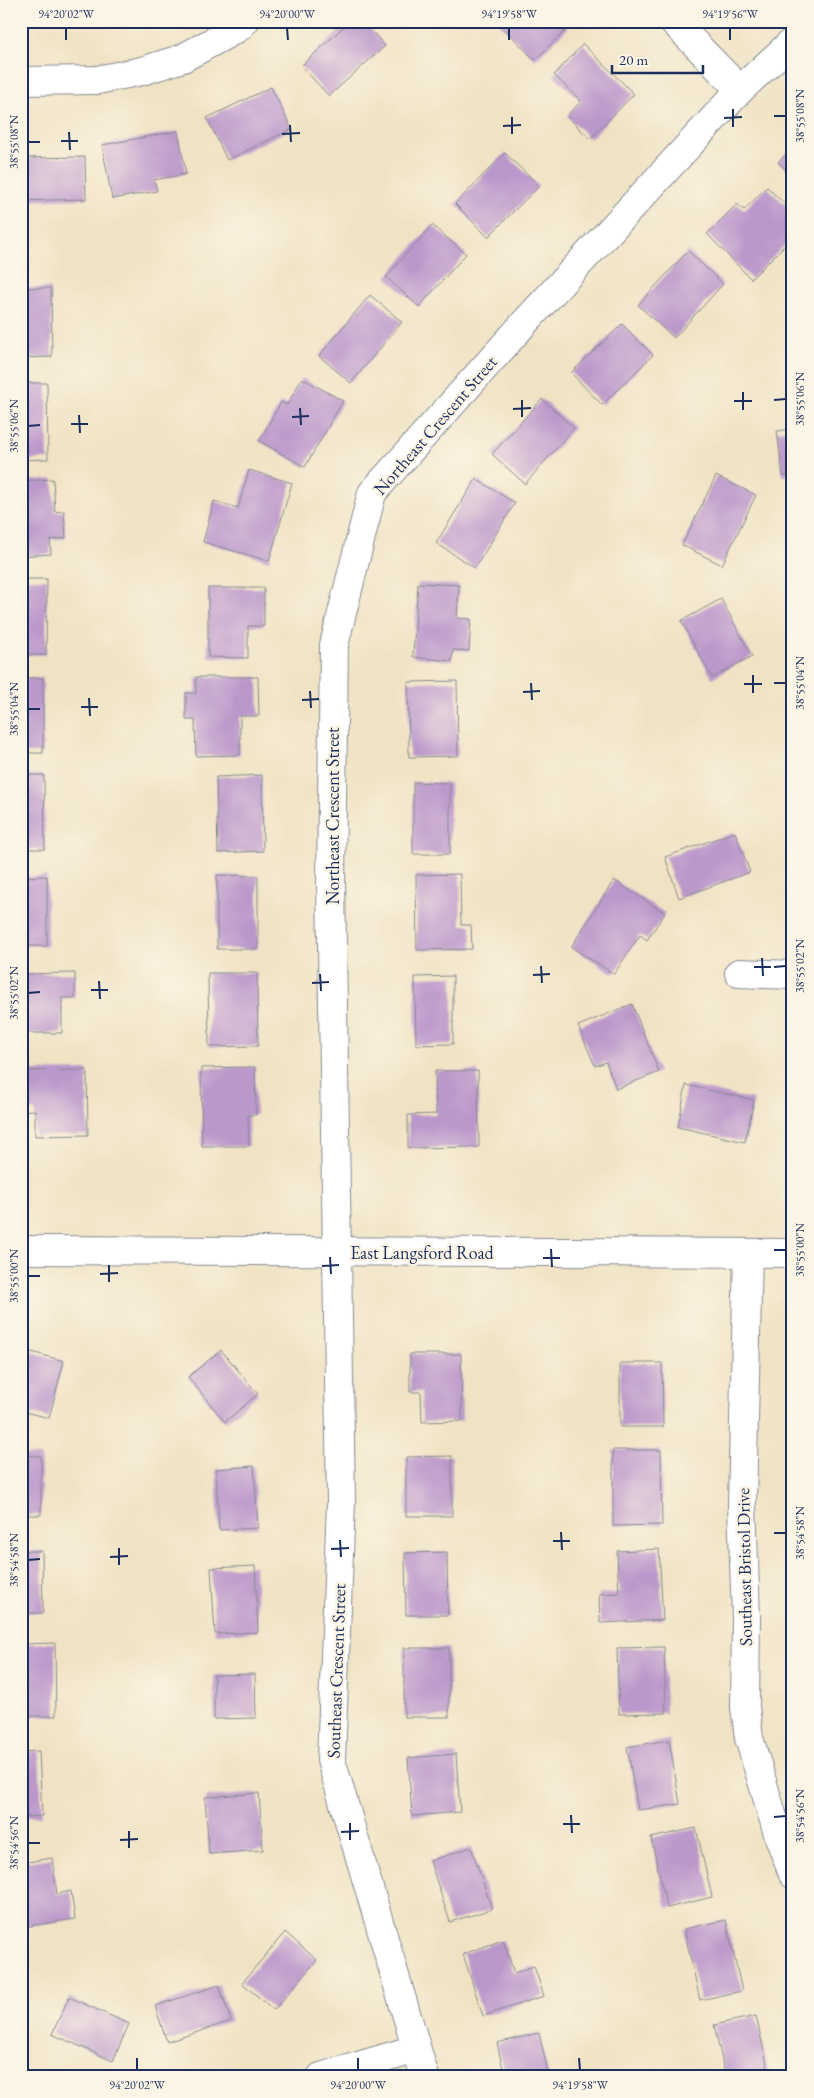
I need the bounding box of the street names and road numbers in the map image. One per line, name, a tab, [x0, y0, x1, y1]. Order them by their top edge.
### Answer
street label: Northeast Crescent Street	[368, 350, 502, 499]
street label: Northeast Crescent Street	[321, 727, 344, 905]
street label: East Langsford Road	[350, 1241, 495, 1264]
street label: Southeast Bristol Drive	[731, 1488, 757, 1646]
street label: Southeast Crescent Street	[321, 1583, 351, 1759]

